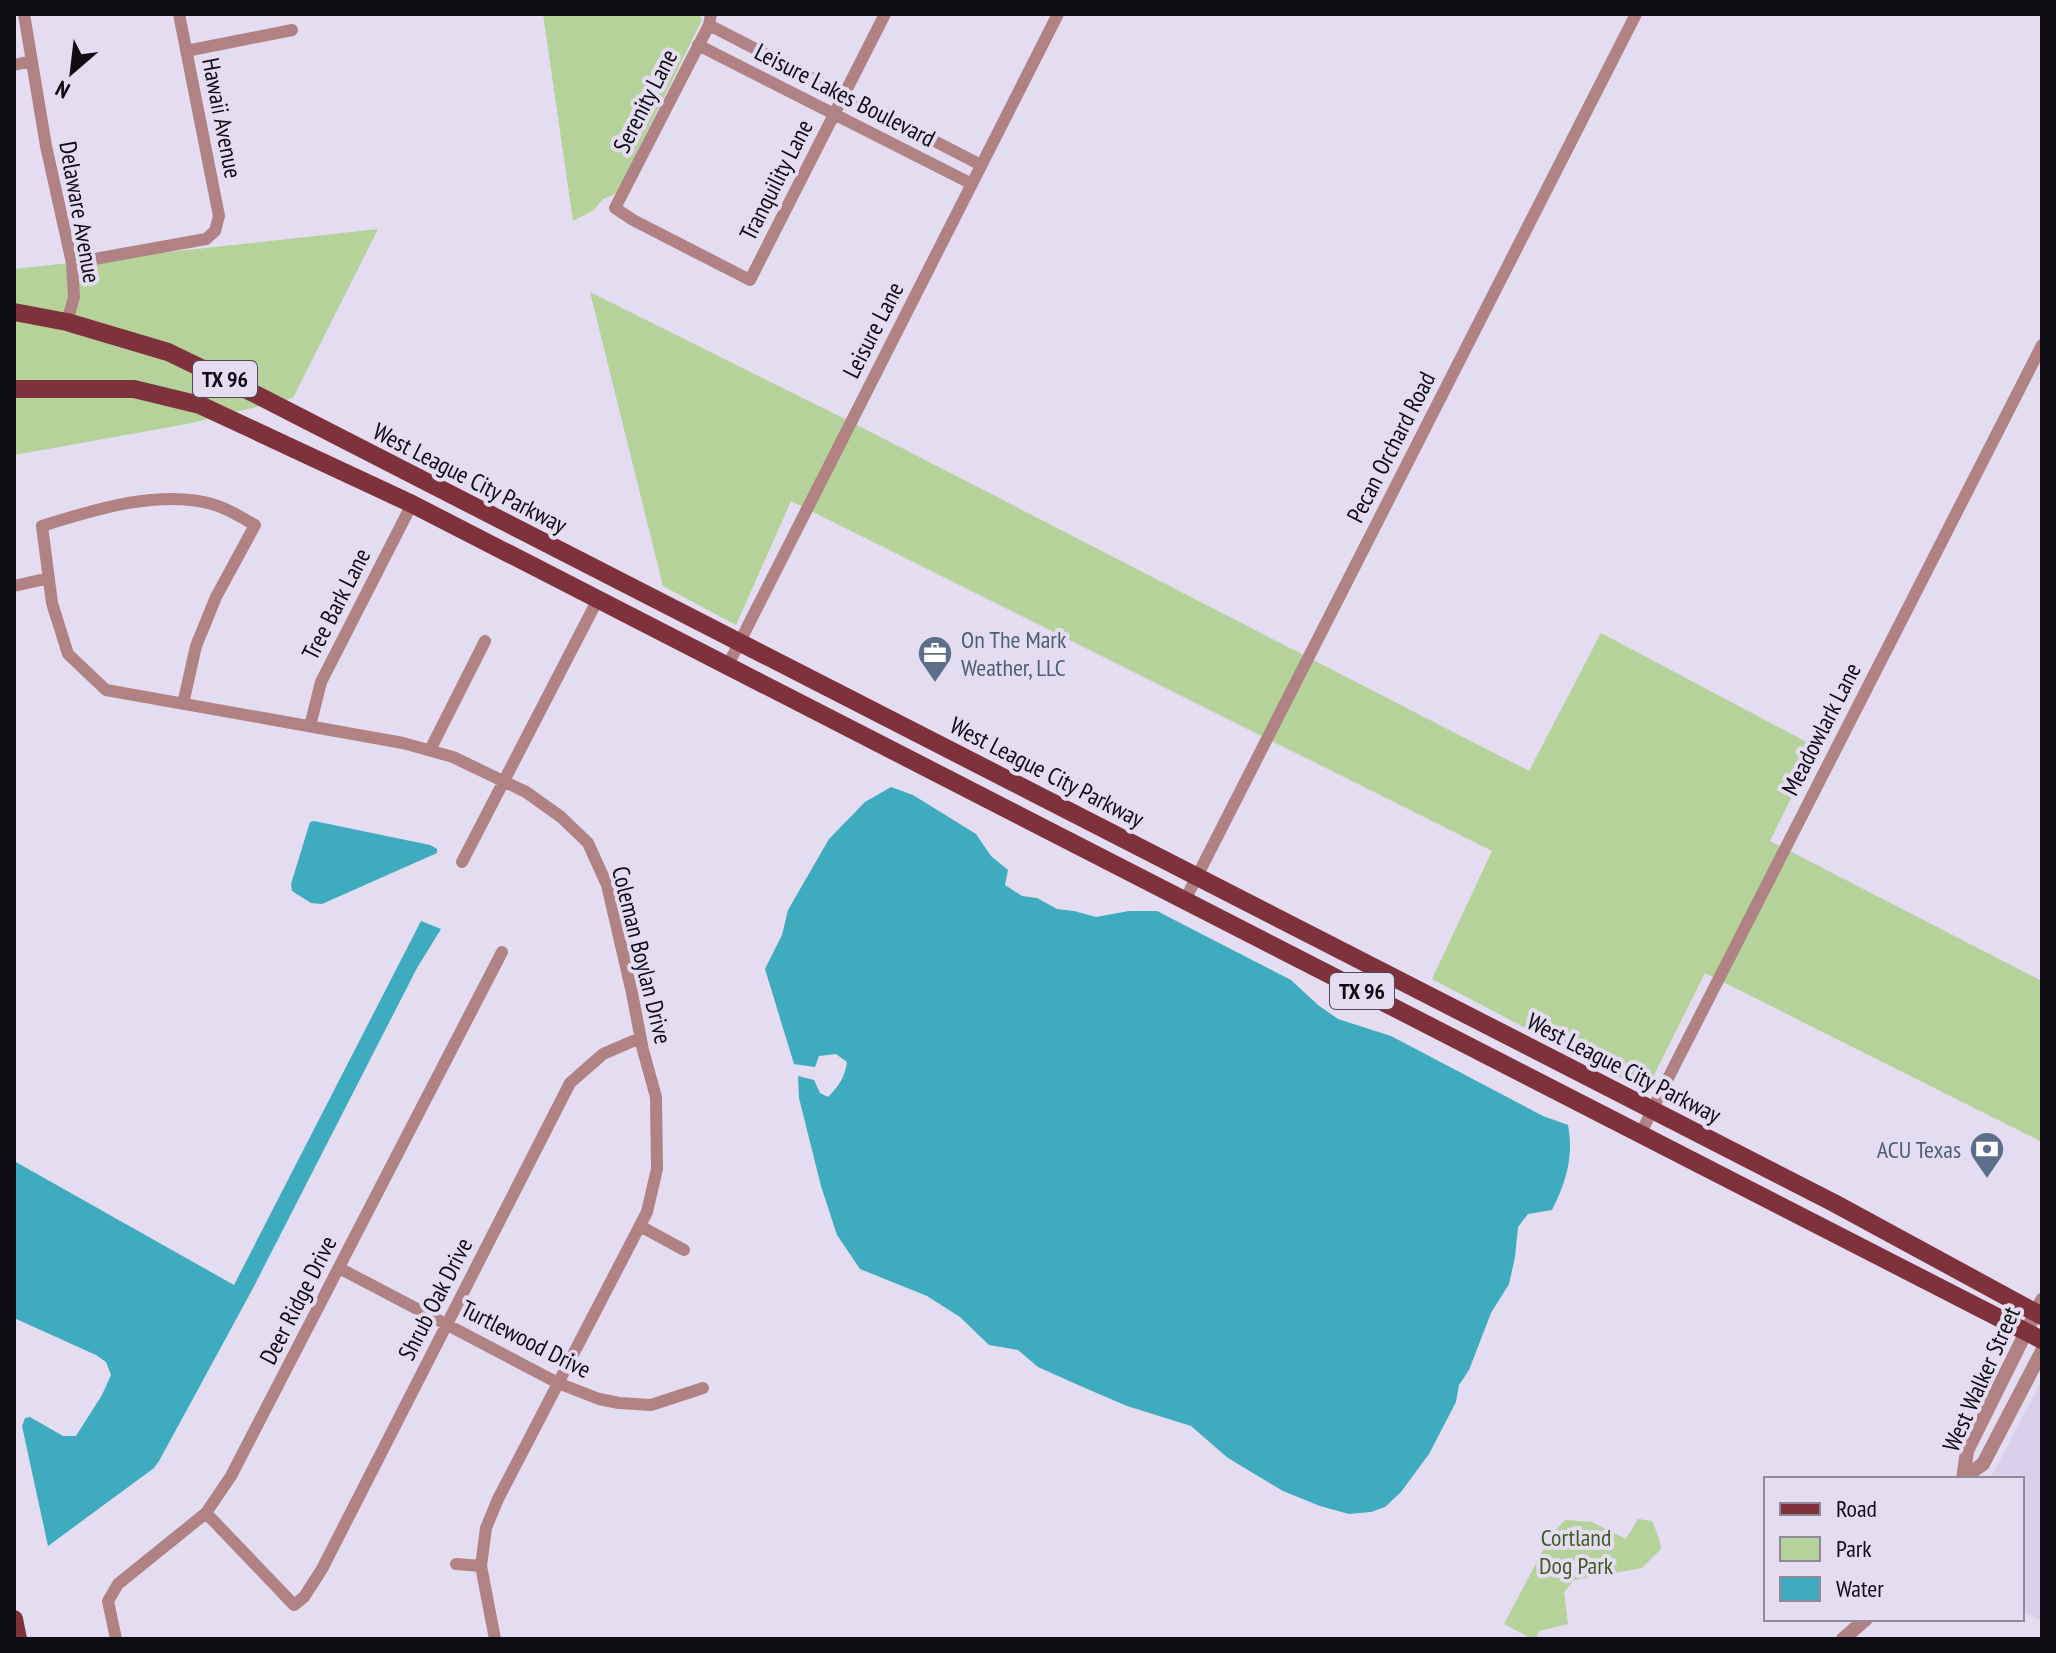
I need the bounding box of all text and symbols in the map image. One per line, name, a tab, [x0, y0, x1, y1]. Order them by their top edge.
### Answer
north arrow	[32, 32, 112, 112]
street label: Leisure Lakes Boulevard	[749, 36, 941, 154]
street label: Serenity Lane	[606, 44, 684, 158]
street label: Hawaii Avenue	[195, 55, 249, 181]
text: N	[51, 75, 74, 105]
street label: Tranquility Lane	[732, 114, 820, 246]
street label: Delaware Avenue	[52, 139, 108, 285]
street label: Leisure Lane	[836, 277, 910, 383]
road number: TX 96	[193, 361, 257, 397]
street label: Pecan Orchard Road	[1340, 366, 1442, 528]
street label: West League City Parkway	[368, 416, 572, 540]
street label: Tree Bark Lane	[295, 543, 377, 665]
place label: On The Mark Weather, LLC	[961, 624, 1067, 683]
office icon: On The Mark Weather, LLC	[916, 634, 954, 684]
street label: Meadowlark Lane	[1774, 657, 1868, 801]
street label: West League City Parkway	[945, 710, 1149, 834]
street label: Coleman Boylan Drive	[605, 863, 679, 1047]
road number: TX 96	[1330, 973, 1394, 1009]
street label: West League City Parkway	[1522, 1006, 1726, 1130]
bank icon: ACU Texas	[1968, 1130, 2006, 1180]
place label: ACU Texas	[1877, 1134, 1961, 1165]
street label: Deer Ridge Drive	[252, 1231, 344, 1369]
street label: Shrub Oak Drive	[391, 1232, 479, 1366]
street label: Turtlewood Drive	[456, 1293, 596, 1385]
street label: West Walker Street	[1935, 1301, 2027, 1456]
legend	[1764, 1477, 2024, 1621]
text: Road	[1836, 1493, 1877, 1524]
park label: Cortland Dog Park	[1539, 1522, 1614, 1581]
text: Park	[1836, 1533, 1872, 1564]
text: Water	[1836, 1573, 1884, 1604]

